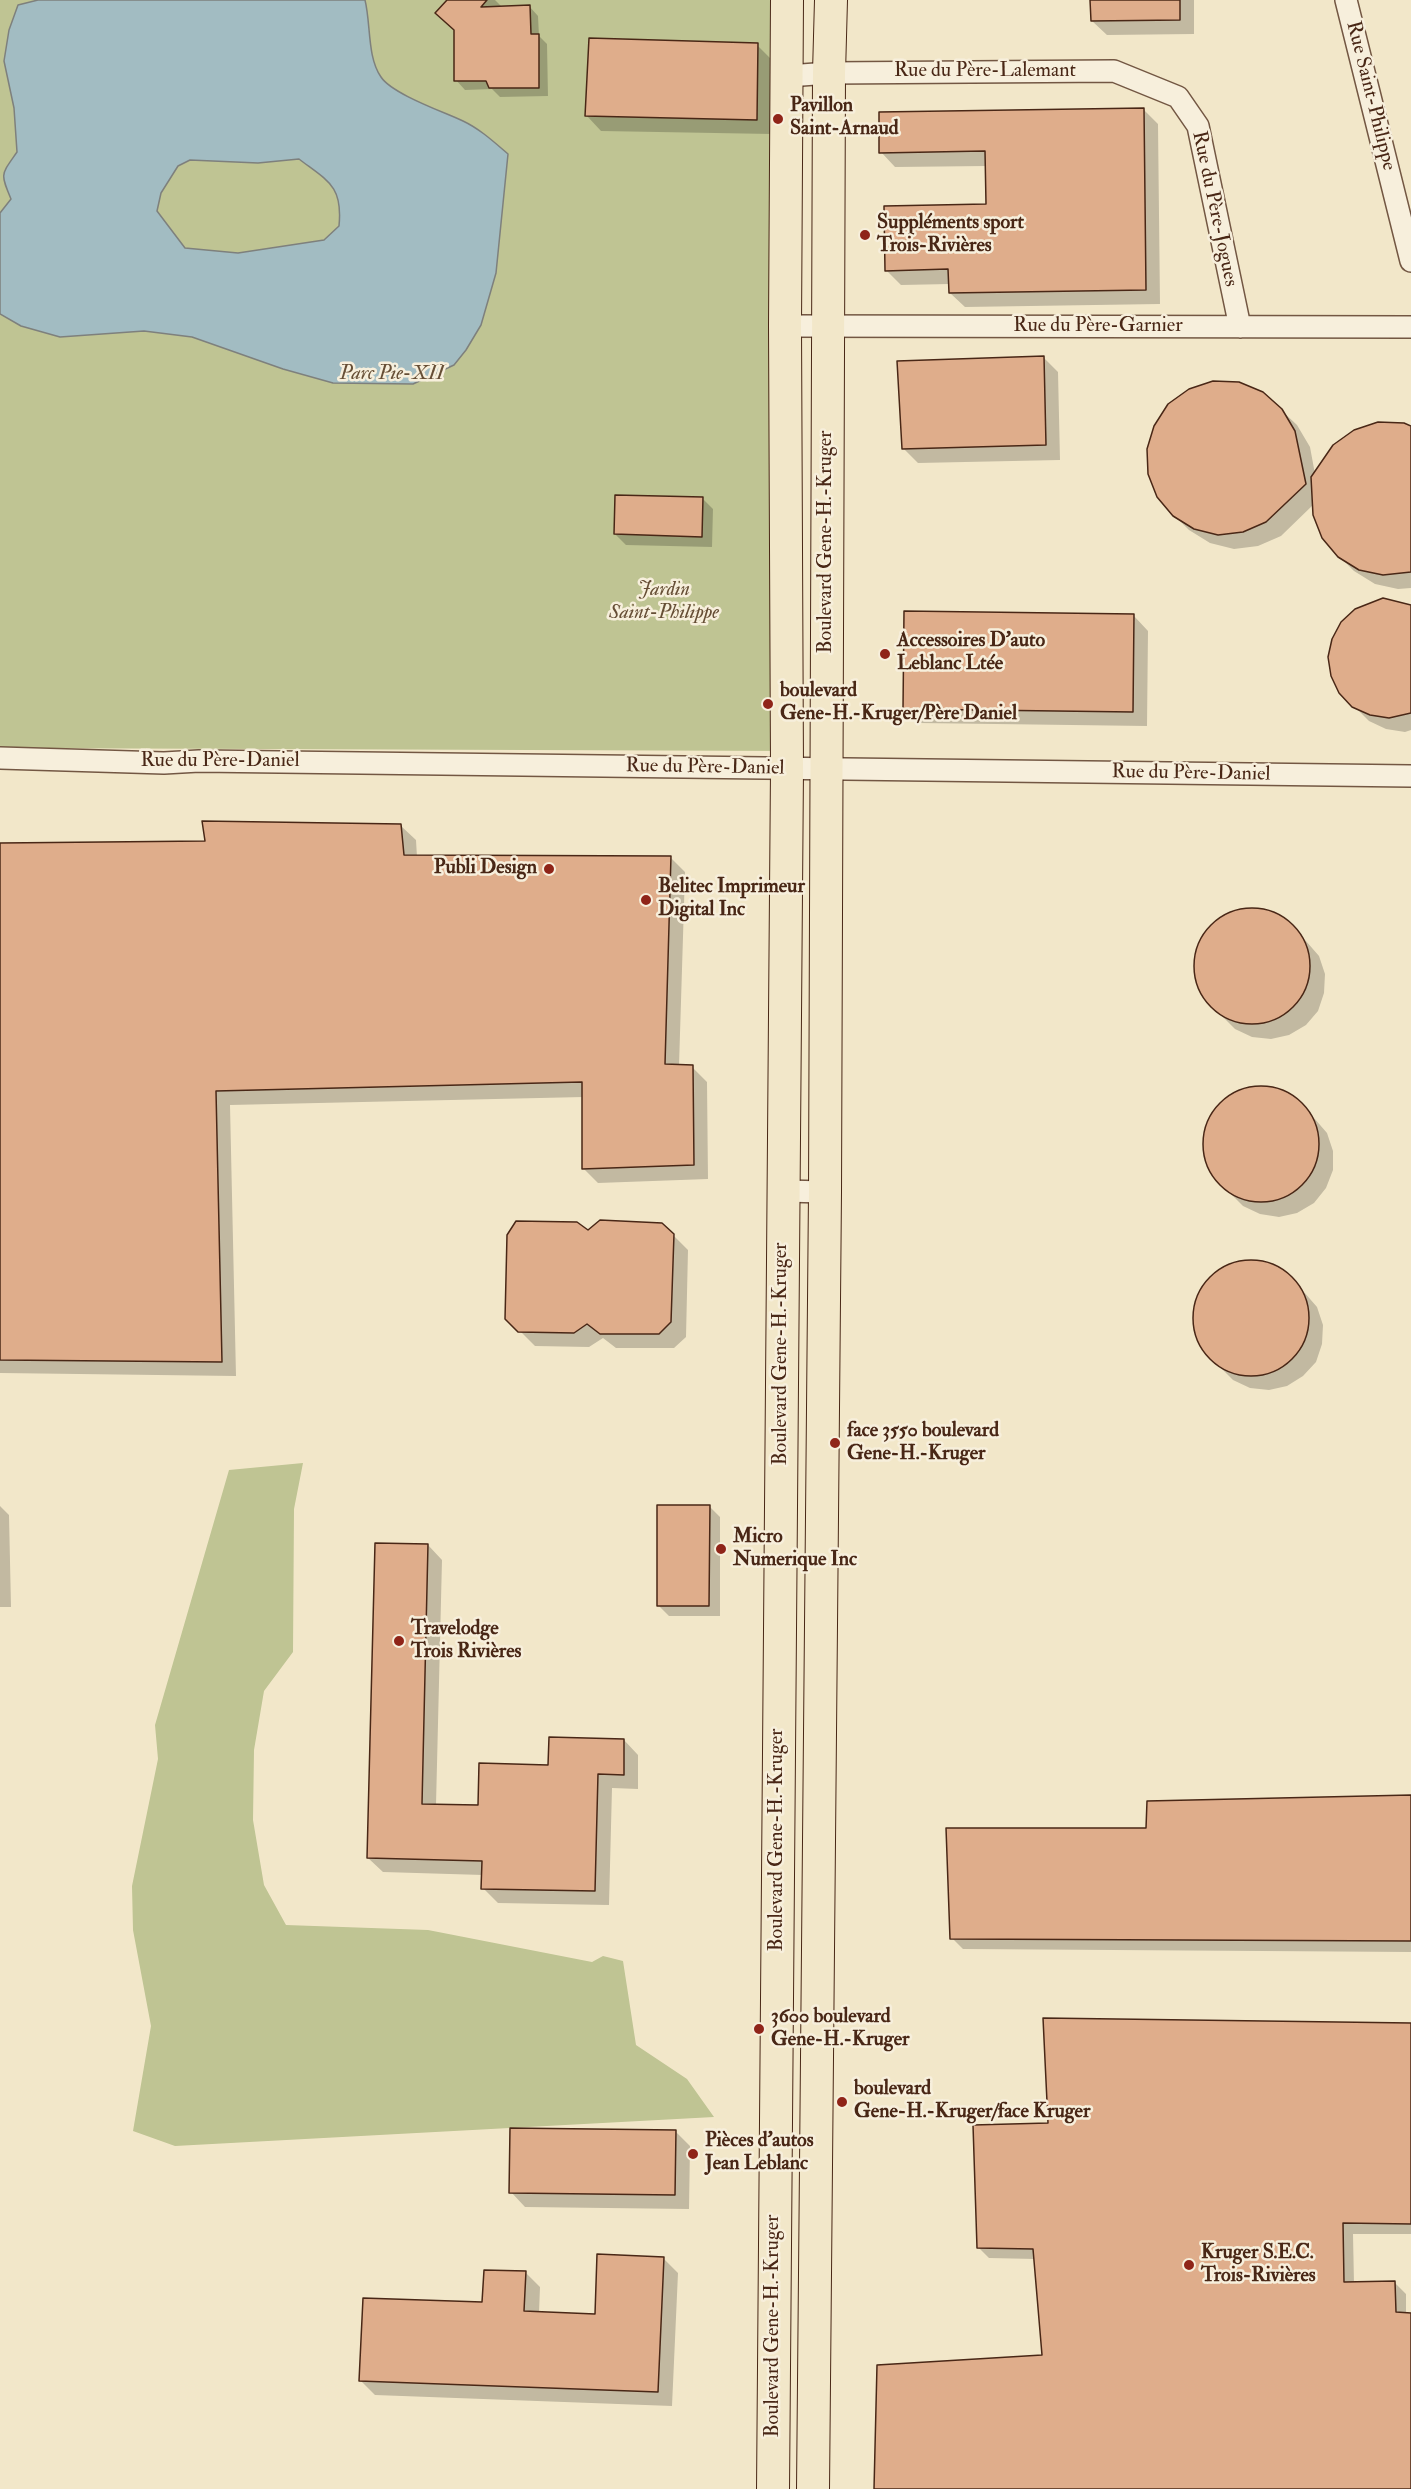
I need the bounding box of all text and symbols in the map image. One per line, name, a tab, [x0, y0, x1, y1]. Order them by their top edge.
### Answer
street label: Rue Saint-Philippe	[1340, 19, 1400, 173]
street label: Rue du Père-Lalemant	[894, 60, 1076, 84]
place label: Pavillon Saint-Arnaud	[790, 95, 899, 142]
marker: Pavillon Saint-Arnaud	[771, 112, 785, 126]
street label: Rue du Père-Jogues	[1186, 129, 1242, 289]
place label: Suppléments sport Trois-Rivières	[877, 212, 1024, 259]
marker: Suppléments sport Trois-Rivières	[858, 228, 872, 242]
street label: Rue du Père-Garnier	[1013, 315, 1183, 339]
park label: Parc Pie-XII	[340, 363, 444, 387]
street label: Boulevard Gene-H.-Kruger	[815, 430, 839, 654]
park label: Jardin Saint-Philippe	[609, 579, 719, 626]
place label: Accessoires D'auto Leblanc Ltée	[897, 630, 1045, 677]
marker: Accessoires D'auto Leblanc Ltée	[878, 647, 892, 661]
place label: boulevard Gene-H.-Kruger/Père Daniel	[780, 680, 1017, 727]
marker: boulevard Gene-H.-Kruger/Père Daniel	[761, 697, 775, 711]
street label: Rue du Père-Daniel	[140, 750, 300, 774]
street label: Rue du Père-Daniel	[625, 755, 785, 781]
street label: Rue du Père-Daniel	[1111, 761, 1271, 787]
place label: Publi Design	[434, 857, 537, 881]
marker: Publi Design	[542, 862, 556, 876]
place label: Belitec Imprimeur Digital Inc	[658, 876, 805, 923]
marker: Belitec Imprimeur Digital Inc	[639, 893, 653, 907]
street label: Boulevard Gene-H.-Kruger	[770, 1242, 794, 1466]
place label: face 3550 boulevard Gene-H.-Kruger	[847, 1420, 999, 1467]
marker: face 3550 boulevard Gene-H.-Kruger	[828, 1436, 842, 1450]
place label: Micro Numerique Inc	[733, 1526, 857, 1573]
marker: Micro Numerique Inc	[714, 1542, 728, 1556]
place label: Travelodge Trois Rivières	[411, 1618, 521, 1665]
marker: Travelodge Trois Rivières	[392, 1634, 406, 1648]
street label: Boulevard Gene-H.-Kruger	[766, 1728, 790, 1952]
place label: 3600 boulevard Gene-H.-Kruger	[771, 2006, 909, 2053]
marker: 3600 boulevard Gene-H.-Kruger	[752, 2022, 766, 2036]
place label: boulevard Gene-H.-Kruger/face Kruger	[854, 2078, 1090, 2125]
marker: boulevard Gene-H.-Kruger/face Kruger	[835, 2095, 849, 2109]
place label: Pièces d'autos Jean Leblanc	[705, 2130, 814, 2177]
marker: Pièces d'autos Jean Leblanc	[686, 2147, 700, 2161]
street label: Boulevard Gene-H.-Kruger	[762, 2214, 786, 2438]
place label: Kruger S.E.C. Trois-Rivières	[1201, 2242, 1316, 2289]
marker: Kruger S.E.C. Trois-Rivières	[1182, 2258, 1196, 2272]

